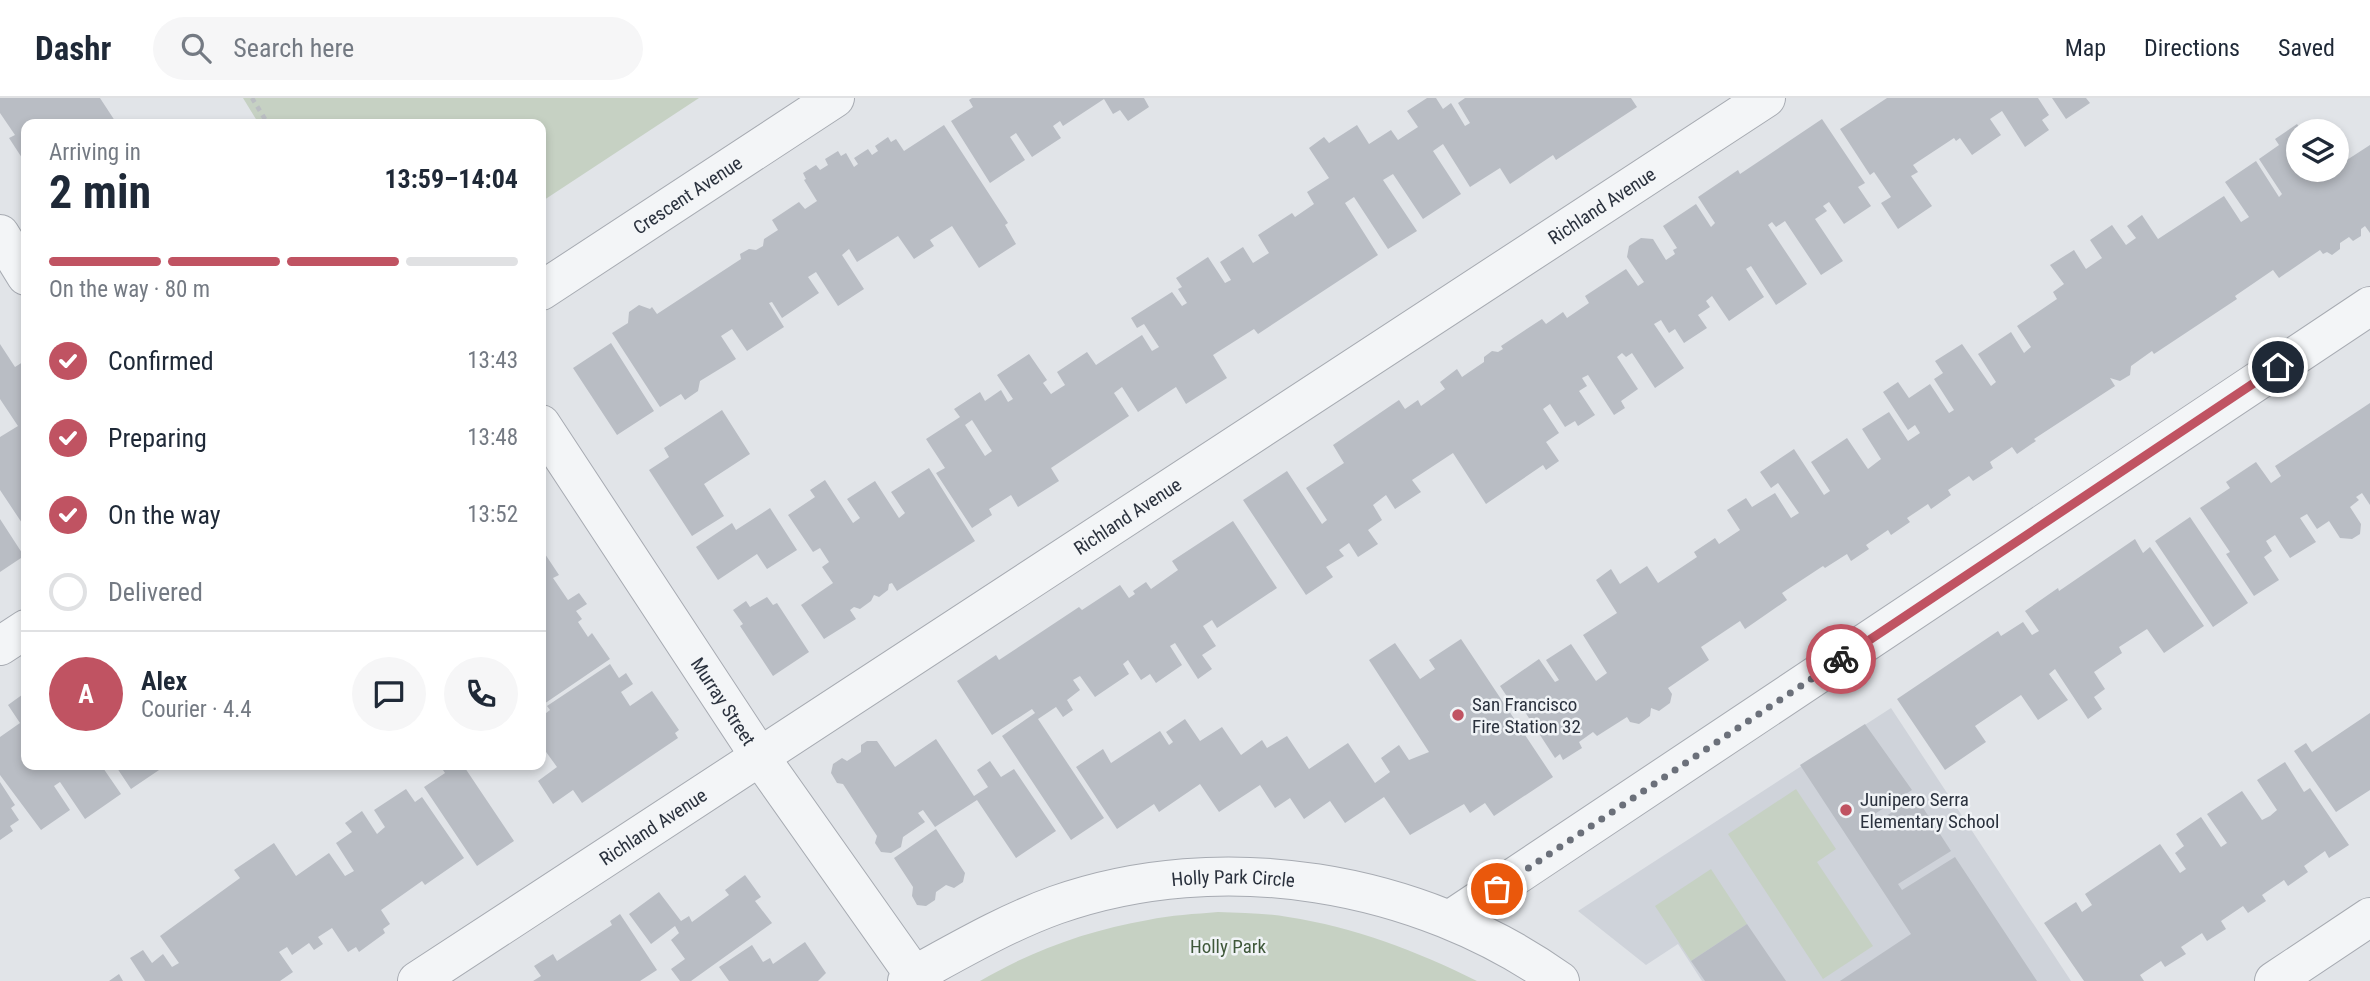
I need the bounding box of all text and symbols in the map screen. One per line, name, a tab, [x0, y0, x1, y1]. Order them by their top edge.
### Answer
search box	[153, 17, 643, 80]
text: Dashr	[35, 29, 111, 68]
icon: search	[177, 29, 215, 67]
text: Search here	[233, 33, 354, 63]
text: Map	[2065, 34, 2106, 62]
text: Directions	[2144, 34, 2240, 62]
text: Saved	[2278, 34, 2335, 62]
map controls	[2286, 119, 2349, 182]
button: layers	[2286, 119, 2349, 182]
text: Arriving in	[49, 139, 141, 166]
street label: Crescent Avenue	[629, 151, 746, 239]
street label: Richland Avenue	[1544, 162, 1660, 249]
text: 13:59–14:04	[384, 164, 518, 194]
text: 2 min	[49, 165, 151, 219]
text: On the way · 80 m	[49, 276, 210, 303]
pin	[2248, 337, 2308, 397]
icon: check	[49, 342, 87, 380]
text: Confirmed	[108, 346, 214, 376]
text: 13:43	[467, 347, 518, 374]
icon: home	[2259, 348, 2297, 386]
icon: check	[49, 419, 87, 457]
text: Preparing	[108, 423, 207, 453]
text: 13:48	[467, 424, 518, 451]
street label: Richland Avenue	[1070, 473, 1186, 560]
icon: check	[49, 496, 87, 534]
text: On the way	[108, 500, 221, 530]
text: 13:52	[467, 501, 518, 528]
text: Delivered	[108, 577, 203, 607]
courier	[1806, 624, 1876, 694]
icon: bike	[1822, 640, 1860, 678]
street label: Murray Street	[686, 653, 760, 750]
button: chat	[352, 657, 426, 731]
button: phone	[444, 657, 518, 731]
text: Alex	[141, 666, 187, 696]
text: A	[78, 679, 94, 709]
place label: San Francisco Fire Station 32	[1472, 693, 1581, 738]
text: Courier · 4.4	[141, 696, 252, 723]
marker: San Francisco Fire Station 32	[1450, 707, 1466, 723]
street label: Richland Avenue	[595, 783, 711, 870]
place label: Junipero Serra Elementary School	[1860, 788, 1999, 833]
marker: Junipero Serra Elementary School	[1838, 802, 1854, 818]
pin	[1467, 859, 1527, 919]
street label: Holly Park Circle	[1170, 865, 1296, 892]
icon: bag	[1478, 870, 1516, 908]
park label: Holly Park	[1190, 935, 1267, 958]

